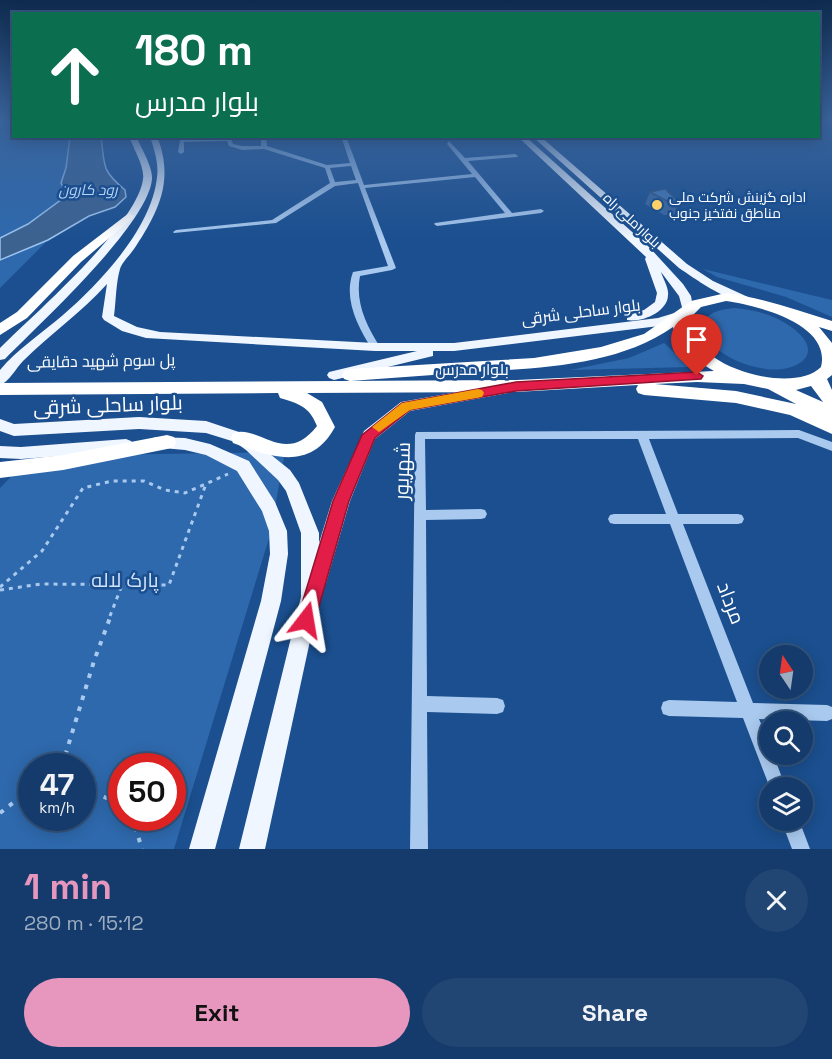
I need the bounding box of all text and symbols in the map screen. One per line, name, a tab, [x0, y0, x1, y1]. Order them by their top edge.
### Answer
text: 180 m	[135, 24, 253, 77]
icon: ahead	[36, 36, 114, 114]
text: بلوار مدرس	[135, 84, 259, 119]
water label: رود کارون	[58, 180, 119, 199]
place label: اداره گزینش شرکت ملی مناطق نفتخیز جنوب	[669, 188, 806, 222]
street label: بلوار ملی راه	[600, 189, 664, 251]
marker: اداره گزینش شرکت ملی مناطق نفتخیز جنوب	[650, 198, 664, 212]
street label: بلوار ساحلی شرقی	[520, 294, 642, 330]
pin	[671, 314, 722, 376]
icon: arrive	[680, 323, 713, 356]
street label: پل سوم شهید دقایقی	[27, 349, 176, 374]
street label: بلوار مدرس	[435, 359, 509, 380]
street label: بلوار ساحلی شرقی	[33, 389, 183, 421]
street label: شهریور	[388, 442, 416, 501]
park label: پارک لاله	[91, 567, 159, 593]
street label: مرداد	[711, 578, 751, 628]
position arrow	[274, 588, 338, 652]
north arrow	[759, 645, 813, 699]
map controls	[759, 645, 813, 831]
button: search	[759, 711, 813, 765]
speed limit sign: 50	[108, 753, 186, 831]
text: 47	[40, 765, 74, 804]
button: layers	[759, 777, 813, 831]
text: km/h	[39, 798, 75, 817]
text: 1 min	[24, 864, 112, 910]
button: close	[745, 869, 808, 932]
text: 280 m · 15:12	[24, 910, 144, 936]
button: Exit	[24, 978, 410, 1047]
button: Share	[422, 978, 808, 1047]

